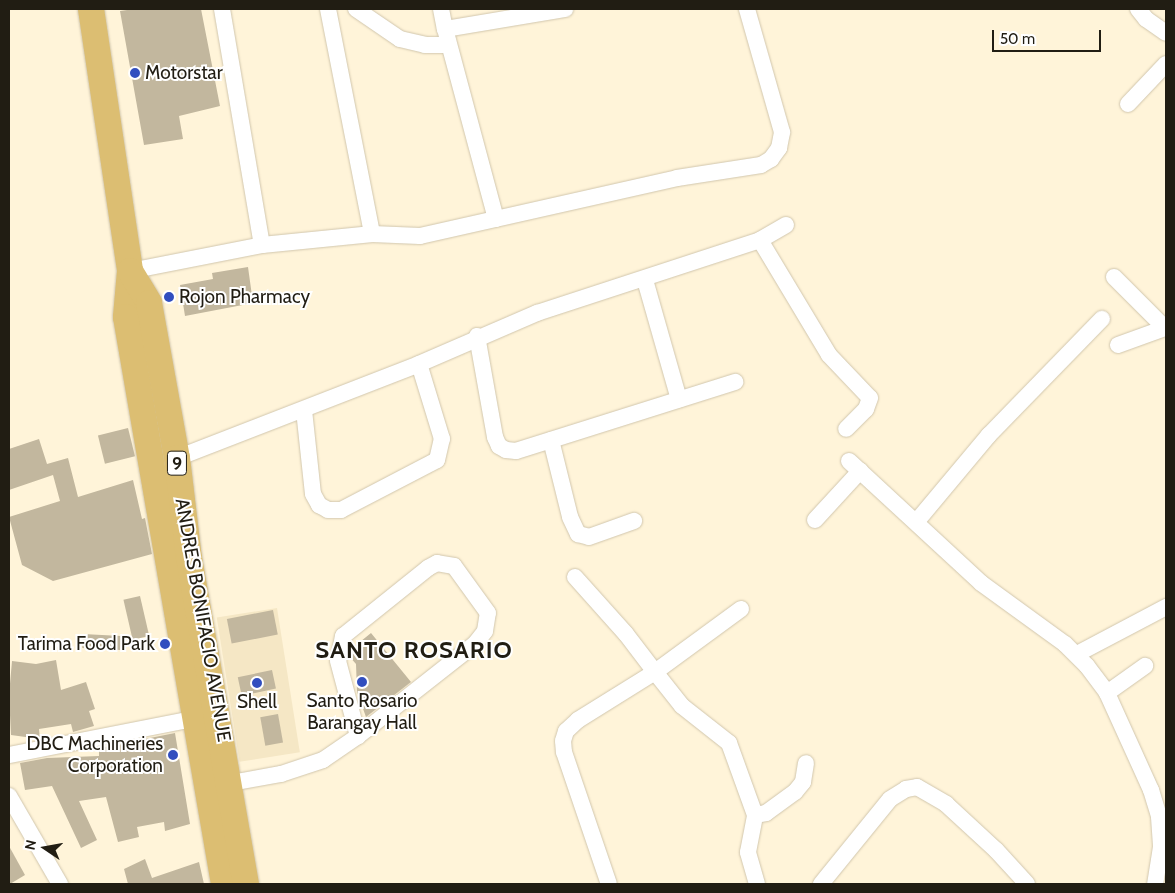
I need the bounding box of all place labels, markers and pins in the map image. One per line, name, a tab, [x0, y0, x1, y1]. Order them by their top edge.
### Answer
place label: Motorstar	[145, 62, 223, 84]
marker: Motorstar	[129, 67, 141, 79]
place label: Rojon Pharmacy	[179, 286, 310, 308]
marker: Rojon Pharmacy	[163, 291, 175, 303]
place label: Tarima Food Park	[18, 633, 155, 655]
marker: Tarima Food Park	[159, 638, 171, 650]
marker: Santo Rosario Barangay Hall	[356, 676, 368, 688]
marker: Shell	[251, 677, 263, 689]
place label: Santo Rosario Barangay Hall	[307, 690, 417, 734]
place label: Shell	[237, 691, 277, 713]
place label: DBC Machineries Corporation	[27, 733, 163, 777]
marker: DBC Machineries Corporation	[167, 749, 179, 761]

